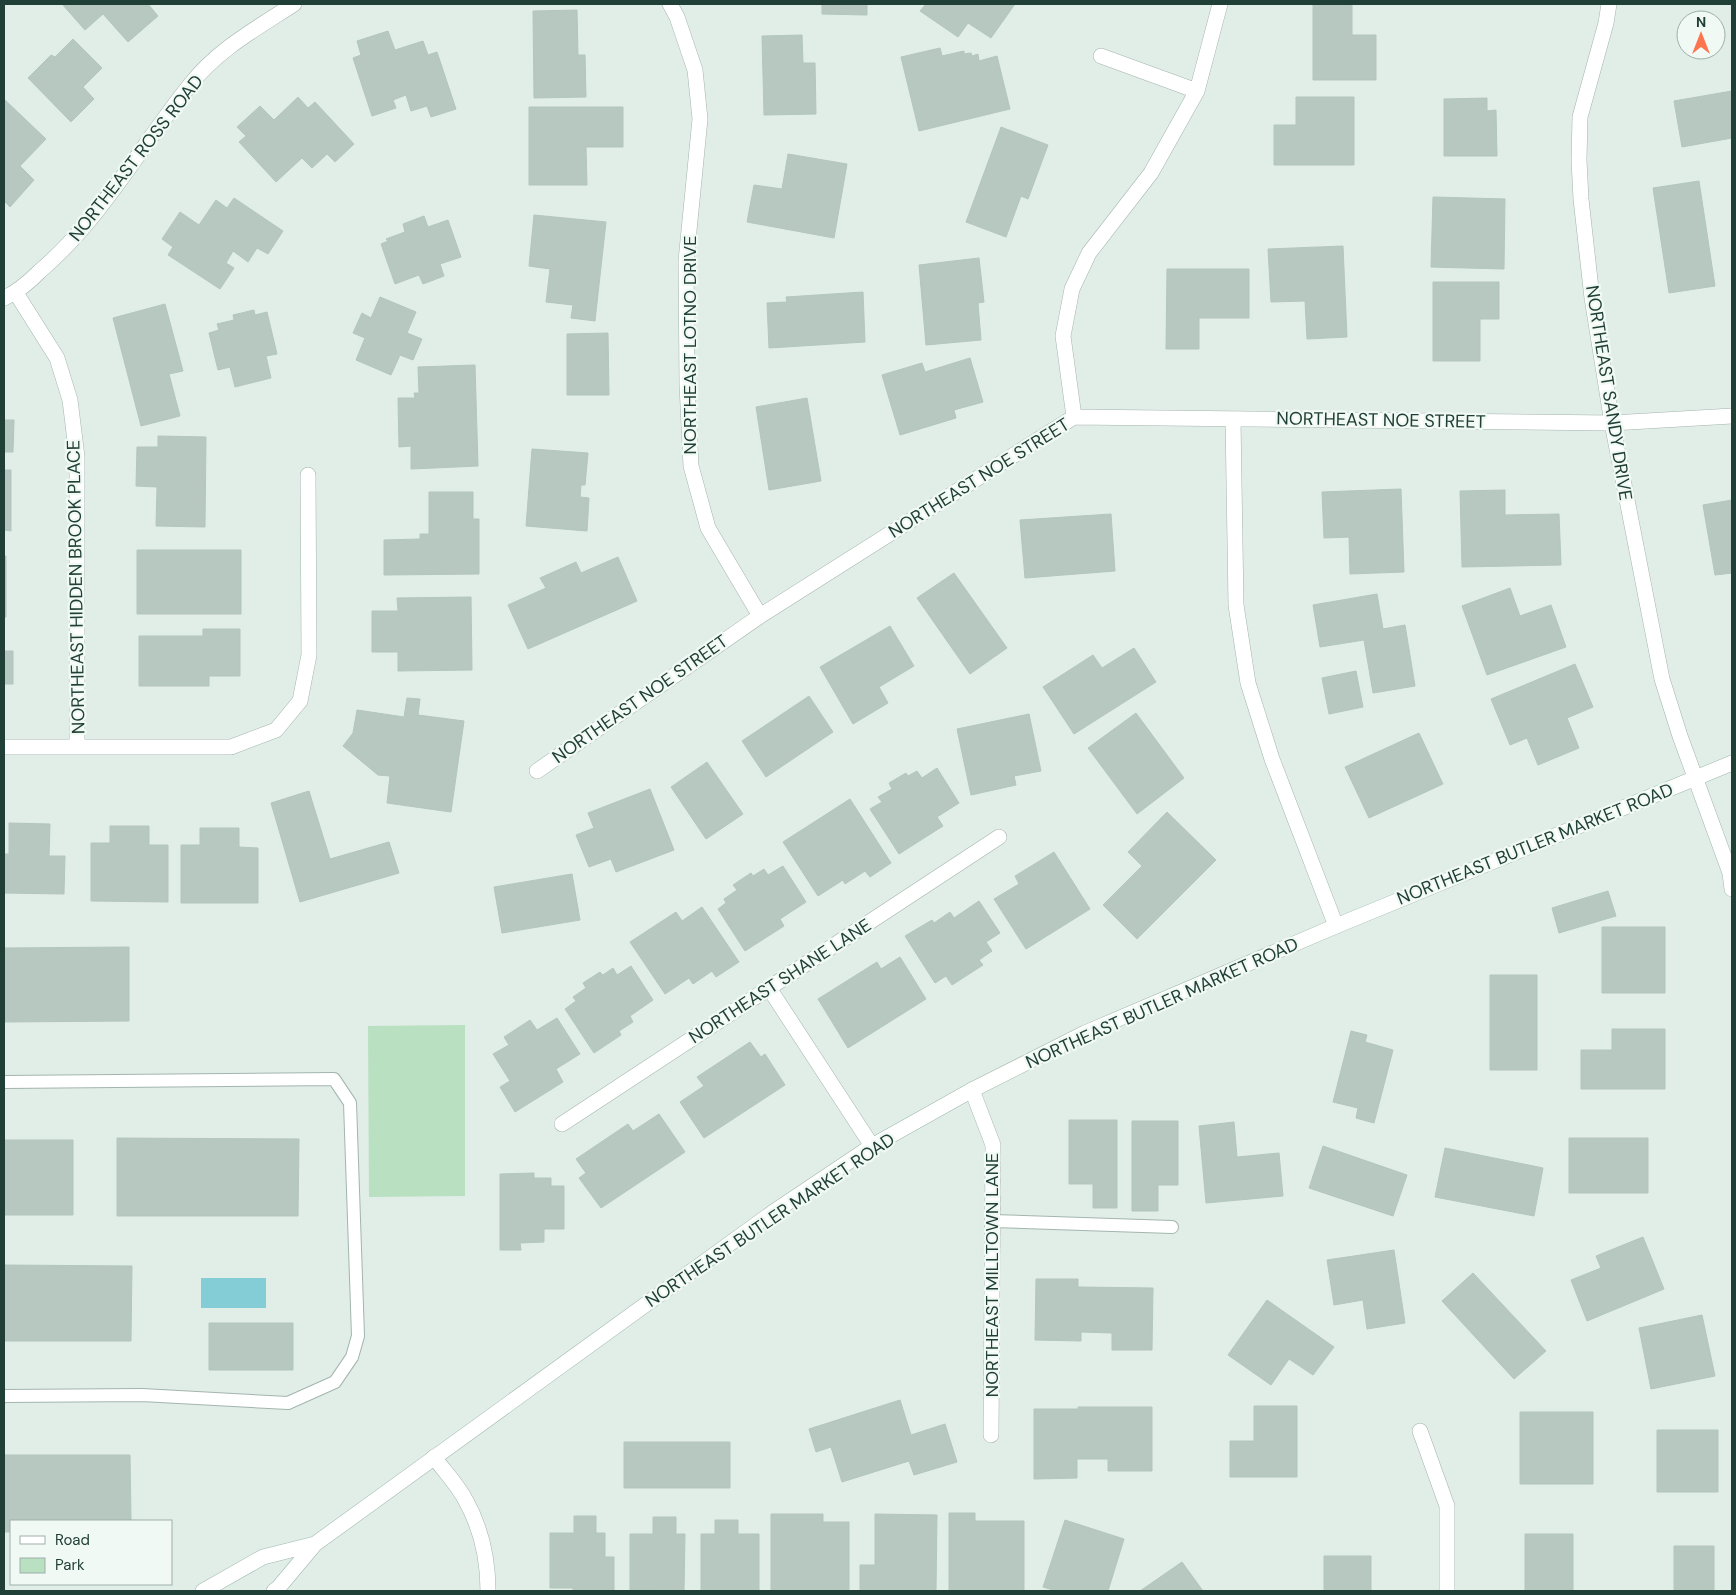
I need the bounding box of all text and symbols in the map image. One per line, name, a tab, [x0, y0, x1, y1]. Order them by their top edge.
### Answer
north arrow	[1676, 10, 1726, 60]
text: N	[1696, 13, 1706, 31]
street label: NORTHEAST ROSS ROAD	[63, 70, 209, 246]
street label: NORTHEAST LOTNO DRIVE	[678, 236, 702, 454]
street label: NORTHEAST SANDY DRIVE	[1580, 284, 1638, 502]
street label: NORTHEAST NOE STREET	[1276, 406, 1486, 434]
street label: NORTHEAST NOE STREET	[884, 412, 1074, 544]
street label: NORTHEAST HIDDEN BROOK PLACE	[61, 440, 91, 734]
street label: NORTHEAST NOE STREET	[547, 629, 733, 769]
street label: NORTHEAST BUTLER MARKET ROAD	[1393, 777, 1677, 911]
street label: NORTHEAST SHANE LANE	[684, 913, 876, 1049]
street label: NORTHEAST BUTLER MARKET ROAD	[1022, 932, 1302, 1074]
street label: NORTHEAST BUTLER MARKET ROAD	[641, 1127, 899, 1313]
street label: NORTHEAST MILLTOWN LANE	[980, 1153, 1004, 1397]
legend	[10, 1520, 172, 1585]
text: Road	[55, 1530, 90, 1550]
text: Park	[55, 1555, 85, 1575]

